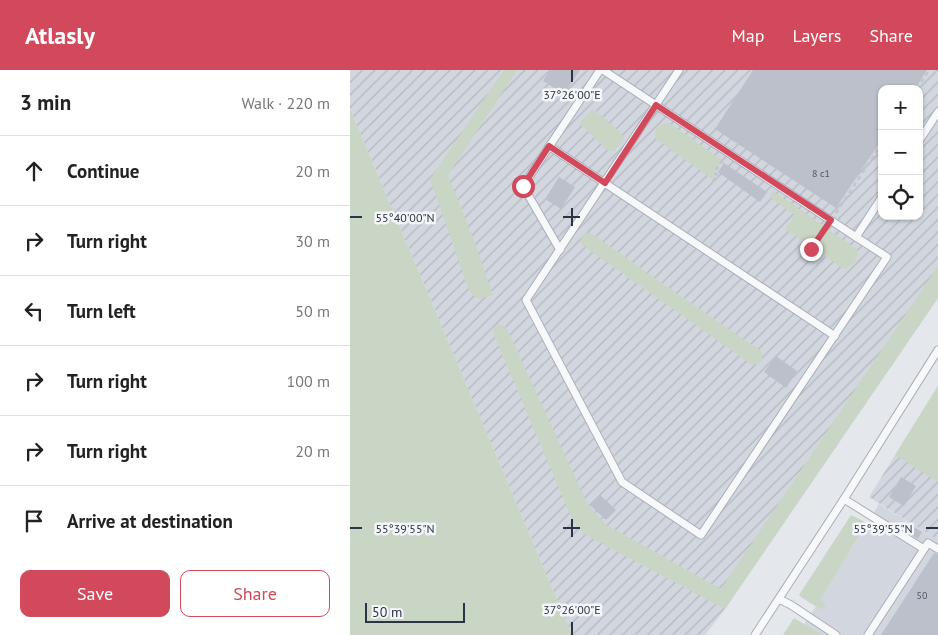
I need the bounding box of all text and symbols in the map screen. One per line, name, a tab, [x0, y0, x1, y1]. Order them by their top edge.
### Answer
text: Atlasly	[25, 20, 95, 51]
text: Map	[732, 24, 764, 47]
text: Layers	[792, 24, 841, 47]
text: Share	[869, 24, 913, 47]
map controls	[878, 85, 923, 220]
button: +	[878, 85, 923, 130]
text: 37°26'00"E	[543, 87, 601, 102]
text: 3 min	[20, 89, 71, 116]
text: Walk · 220 m	[241, 93, 330, 113]
button: −	[878, 130, 923, 175]
icon: ahead	[20, 157, 48, 185]
text: Continue	[67, 159, 139, 183]
text: 20 m	[295, 161, 330, 181]
house number: 8 с1	[812, 167, 830, 180]
route start	[512, 175, 535, 198]
button: locate	[878, 175, 923, 220]
text: 55°40'00"N	[375, 210, 435, 225]
icon: right	[20, 227, 48, 255]
text: Turn right	[67, 229, 147, 253]
text: 30 m	[295, 231, 330, 251]
route end	[800, 238, 823, 261]
icon: left	[20, 297, 48, 325]
text: Turn left	[67, 299, 136, 323]
text: 50 m	[295, 301, 330, 321]
icon: right	[20, 367, 48, 395]
text: Turn right	[67, 369, 147, 393]
text: 100 m	[287, 371, 330, 391]
icon: right	[20, 437, 48, 465]
text: Turn right	[67, 439, 147, 463]
text: 20 m	[295, 441, 330, 461]
icon: arrive	[20, 507, 48, 535]
text: Arrive at destination	[67, 509, 233, 533]
text: 55°39'55"N	[375, 521, 435, 536]
text: 55°39'55"N	[853, 521, 913, 536]
button: Save	[20, 570, 170, 617]
button: Share	[180, 570, 330, 617]
house number: 50	[917, 589, 928, 602]
scale bar	[365, 600, 465, 623]
text: 37°26'00"E	[543, 602, 601, 617]
text: 50 m	[372, 603, 402, 621]

